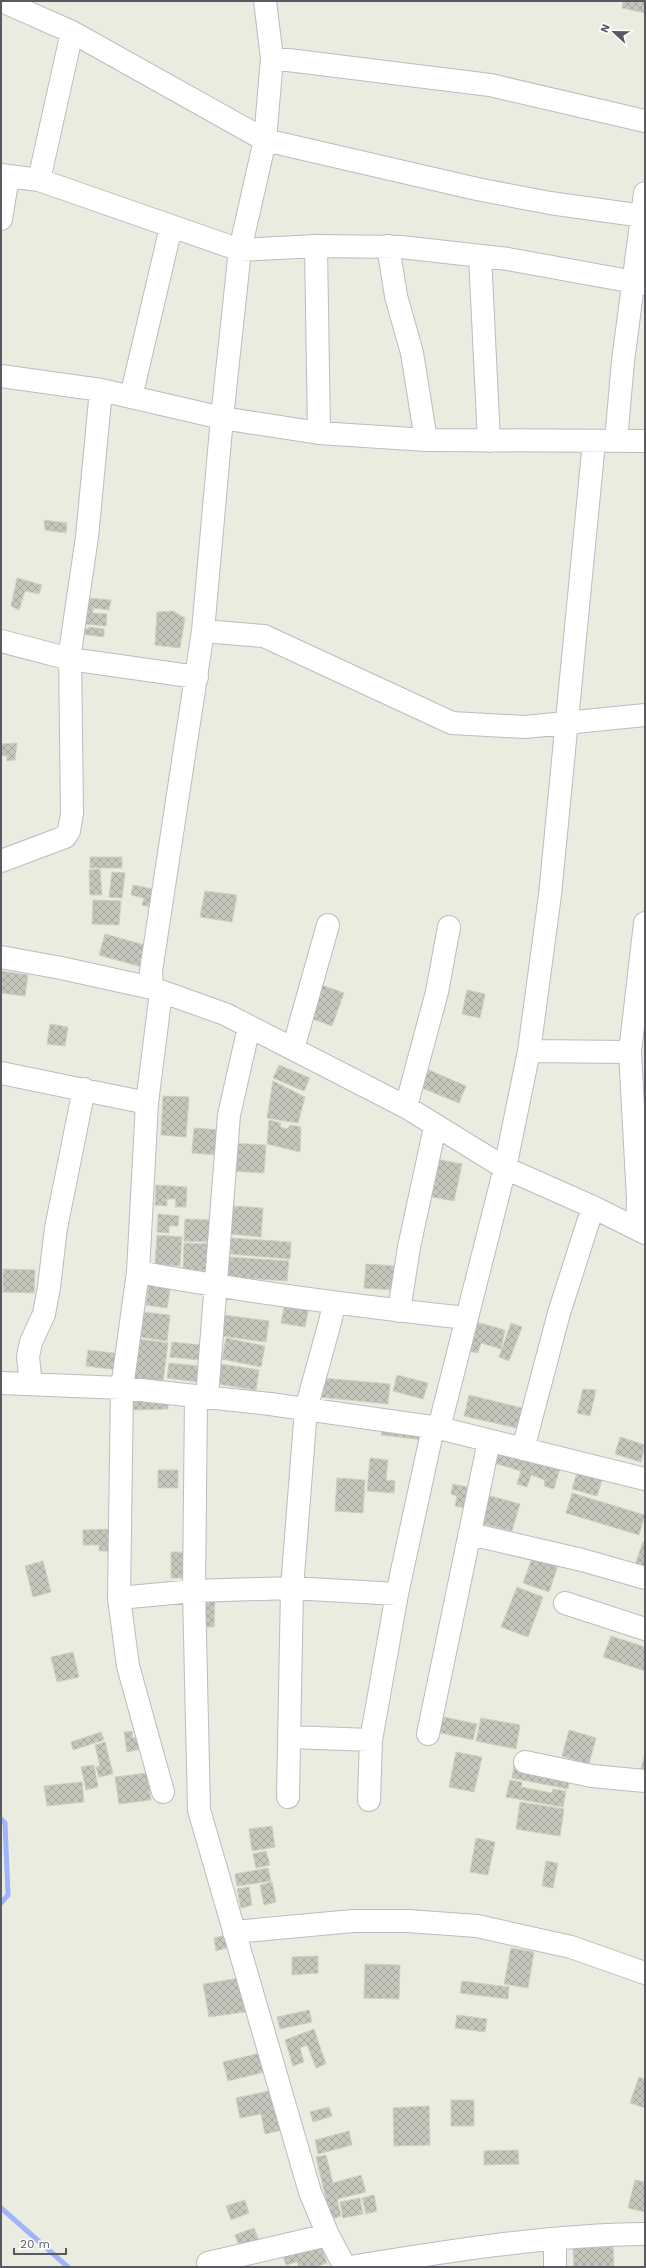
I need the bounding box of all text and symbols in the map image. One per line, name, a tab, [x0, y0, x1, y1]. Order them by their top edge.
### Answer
north arrow	[594, 12, 634, 52]
text: N	[598, 22, 613, 35]
scale bar	[14, 2230, 66, 2256]
text: 20 m	[20, 2237, 50, 2251]

